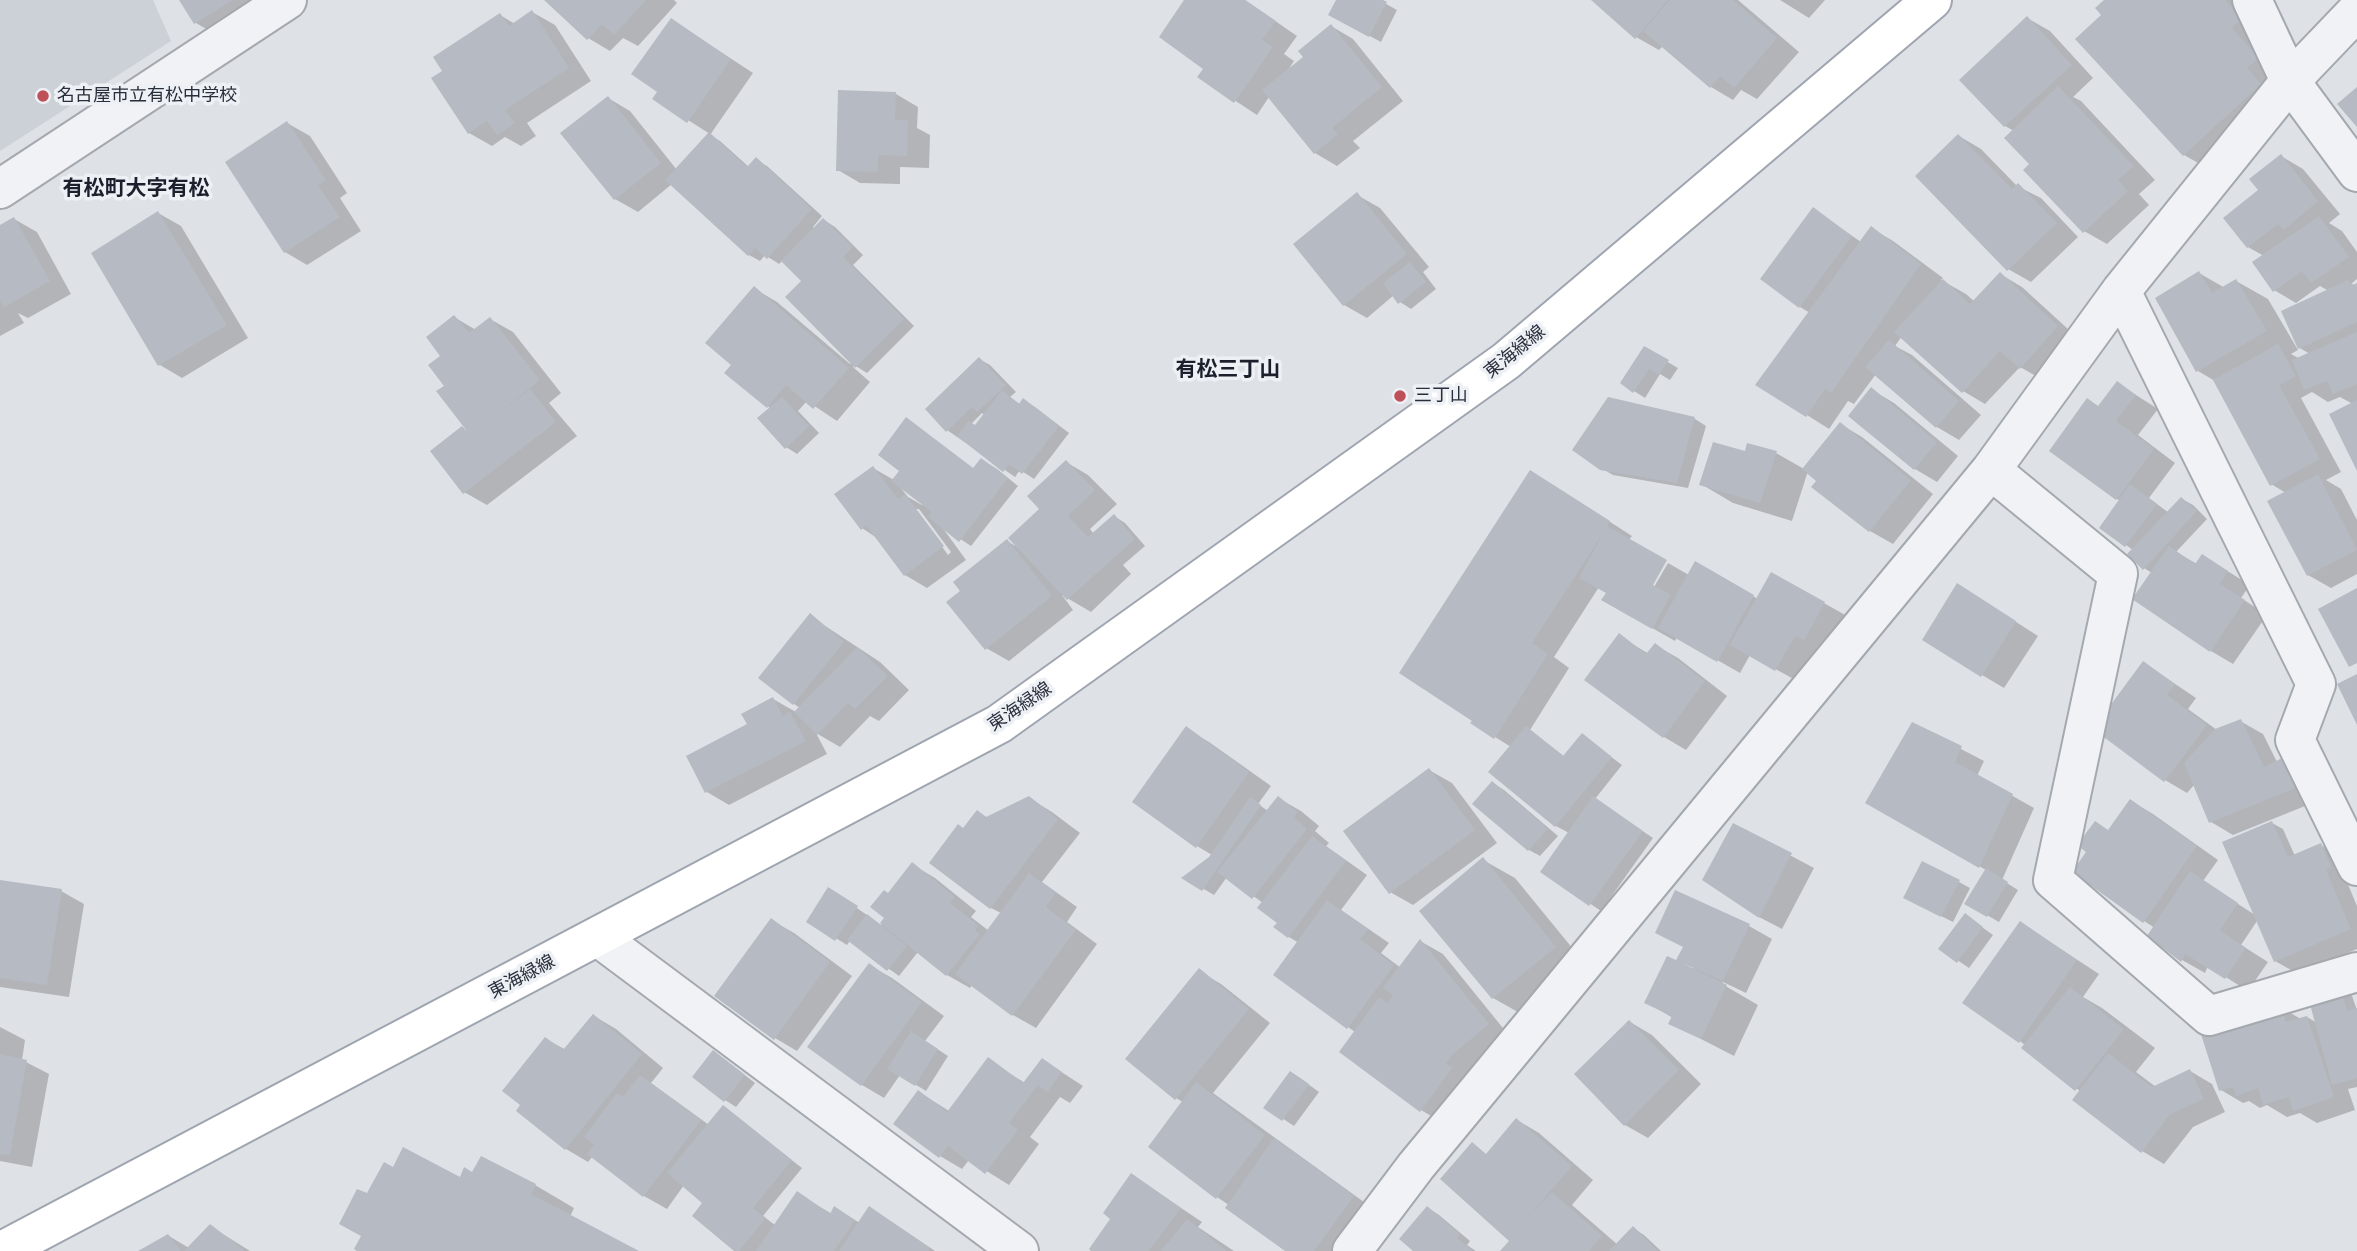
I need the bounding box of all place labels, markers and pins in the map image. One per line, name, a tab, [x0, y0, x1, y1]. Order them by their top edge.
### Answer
place label: 名古屋市立有松中学校	[57, 85, 237, 107]
marker: 名古屋市立有松中学校	[35, 88, 51, 104]
place label: 三丁山	[1414, 385, 1468, 407]
marker: 三丁山	[1392, 388, 1408, 404]

